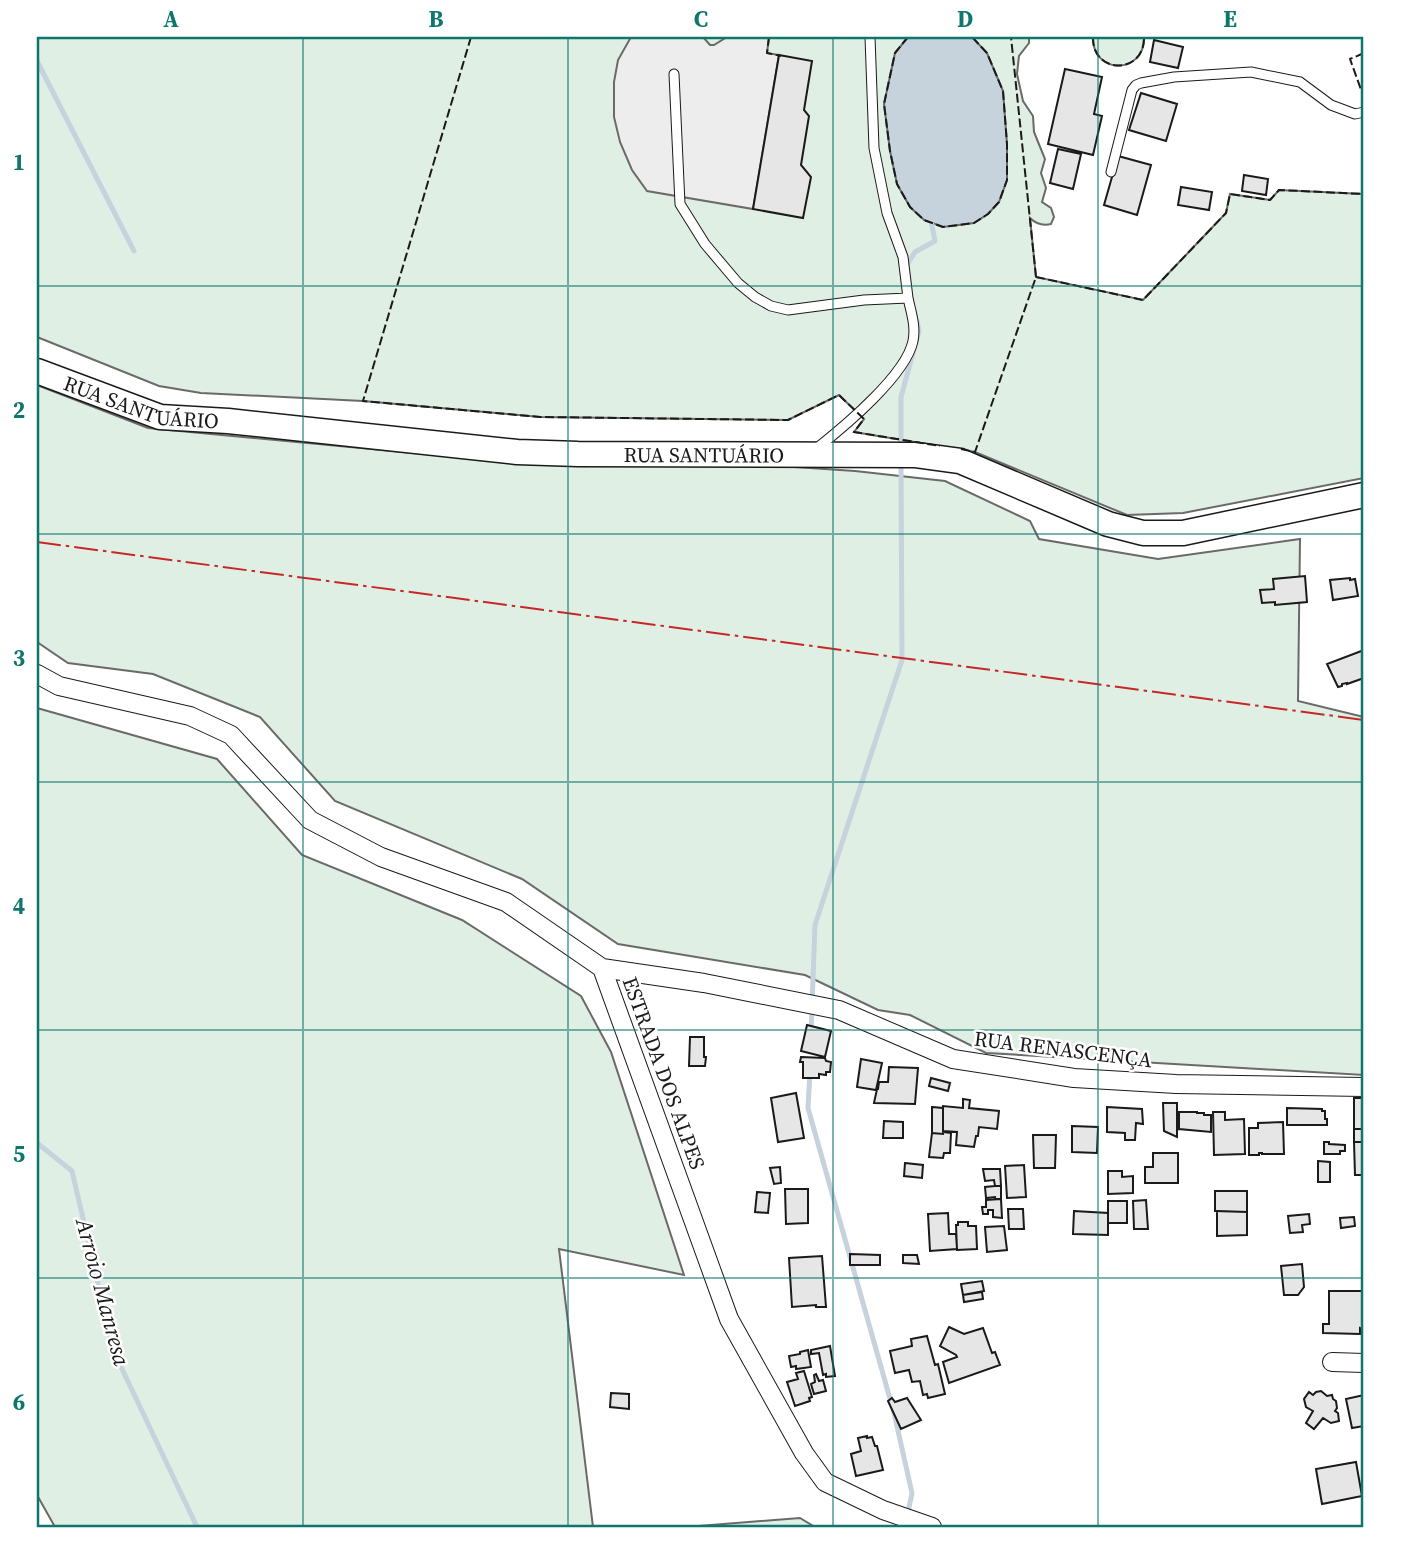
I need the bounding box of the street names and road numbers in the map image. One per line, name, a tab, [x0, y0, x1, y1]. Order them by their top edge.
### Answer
street label: RUA SANTUÁRIO	[60, 368, 220, 435]
street label: RUA SANTUÁRIO	[624, 440, 784, 469]
street label: ESTRADA DOS ALPES	[616, 973, 712, 1173]
street label: RUA RENASCENÇA	[972, 1024, 1154, 1074]

